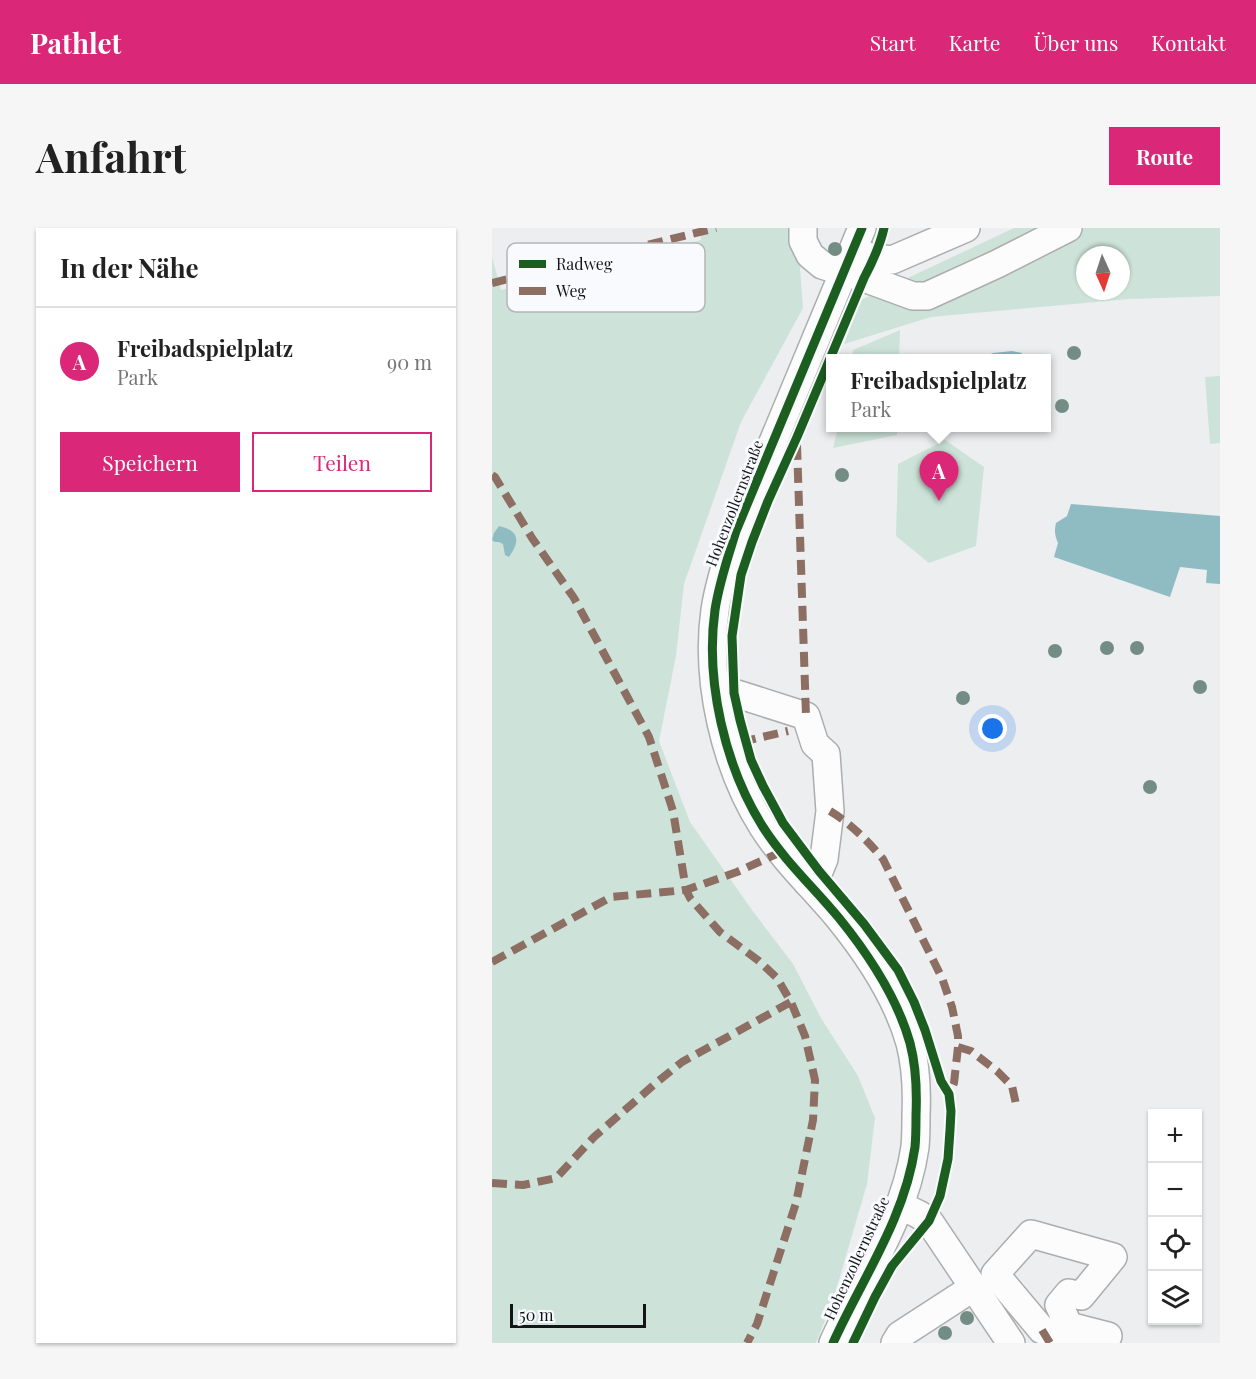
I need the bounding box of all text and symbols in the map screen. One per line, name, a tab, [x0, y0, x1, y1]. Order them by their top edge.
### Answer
text: Pathlet	[30, 24, 121, 61]
text: Start	[870, 28, 916, 56]
text: Karte	[949, 28, 1000, 56]
text: Über uns	[1033, 28, 1118, 56]
text: Kontakt	[1151, 28, 1226, 56]
button: Route	[1109, 127, 1220, 185]
text: Anfahrt	[36, 128, 186, 184]
legend	[507, 243, 705, 312]
north arrow	[1076, 246, 1130, 300]
text: In der Nähe	[60, 250, 199, 285]
text: Radweg	[556, 253, 613, 274]
text: Weg	[555, 280, 586, 301]
text: Freibadspielplatz	[117, 333, 293, 363]
text: A	[73, 348, 86, 375]
text: 90 m	[387, 348, 432, 375]
popup	[826, 354, 1051, 432]
text: Park	[117, 363, 158, 390]
text: Freibadspielplatz	[850, 365, 1027, 395]
text: Park	[850, 395, 891, 422]
button: Speichern	[60, 432, 240, 492]
button: Teilen	[252, 432, 432, 492]
street label: Hohenzollernstraße	[701, 437, 767, 569]
pin: A	[920, 452, 958, 501]
your location	[978, 714, 1007, 743]
map controls	[1148, 1109, 1202, 1325]
button: +	[1148, 1109, 1202, 1163]
button: −	[1148, 1163, 1202, 1217]
street label: Hohenzollernstraße	[819, 1193, 893, 1323]
button: locate	[1148, 1217, 1202, 1271]
button: layers	[1148, 1271, 1202, 1325]
scale bar	[510, 1301, 646, 1328]
text: 50 m	[519, 1304, 553, 1325]

